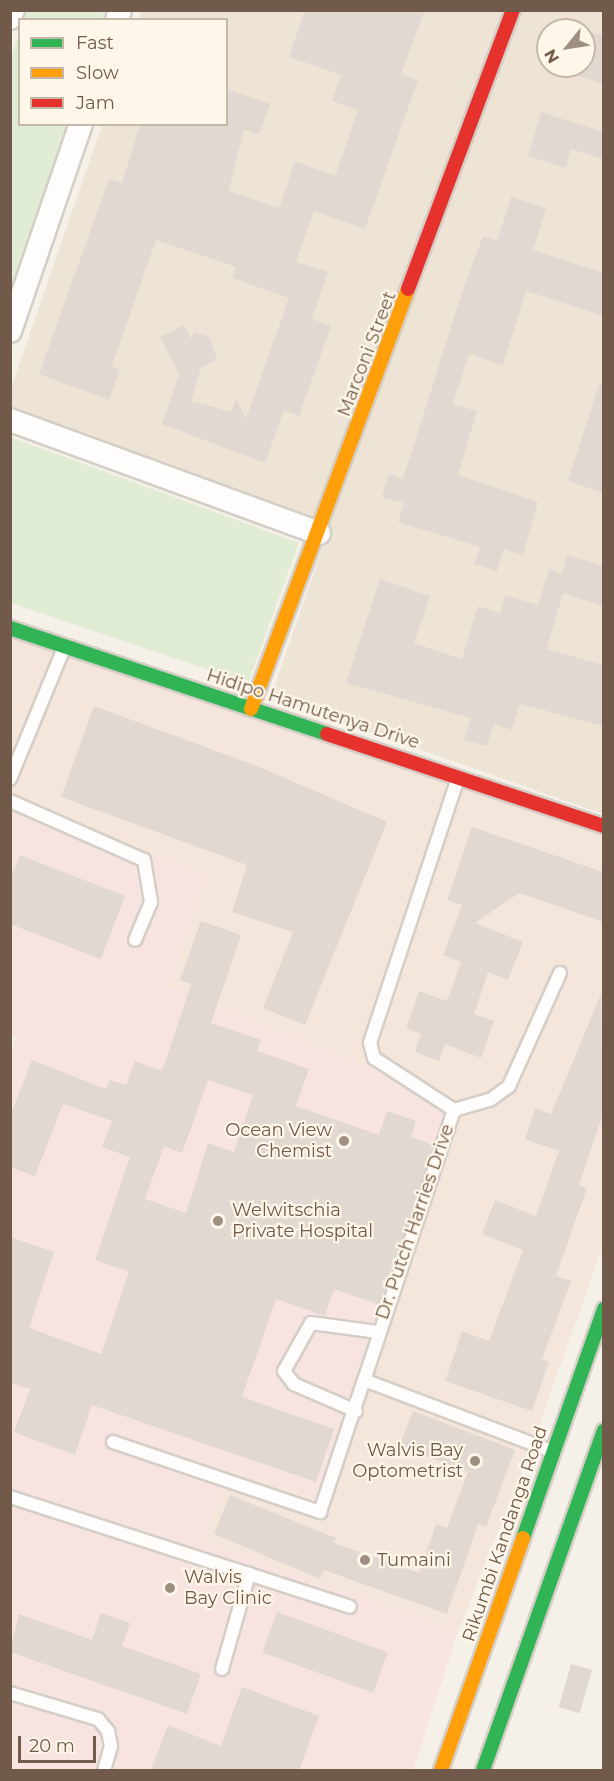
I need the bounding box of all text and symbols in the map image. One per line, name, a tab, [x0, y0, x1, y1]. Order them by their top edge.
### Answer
legend	[18, 18, 228, 126]
north arrow	[536, 18, 596, 78]
text: Fast	[76, 32, 114, 54]
text: N	[540, 46, 563, 67]
text: Slow	[76, 62, 119, 84]
text: Jam	[76, 92, 115, 114]
street label: Marconi Street	[333, 288, 401, 420]
street label: Hidipo Hamutenya Drive	[204, 664, 422, 754]
place label: Ocean View Chemist	[225, 1120, 332, 1162]
street label: Dr. Putch Harries Drive	[371, 1122, 459, 1322]
marker: Ocean View Chemist	[337, 1134, 351, 1148]
place label: Welwitschia Private Hospital	[232, 1200, 373, 1242]
marker: Welwitschia Private Hospital	[209, 1212, 227, 1230]
street label: Rikumbi Kandanga Road	[458, 1423, 552, 1645]
place label: Walvis Bay Optometrist	[352, 1440, 463, 1482]
marker: Walvis Bay Optometrist	[468, 1454, 482, 1468]
place label: Tumaini	[377, 1549, 451, 1571]
marker: Tumaini	[358, 1553, 372, 1567]
place label: Walvis Bay Clinic	[184, 1567, 272, 1610]
marker: Walvis Bay Clinic	[161, 1579, 179, 1597]
scale bar	[21, 1724, 99, 1762]
text: 20 m	[29, 1735, 75, 1757]

